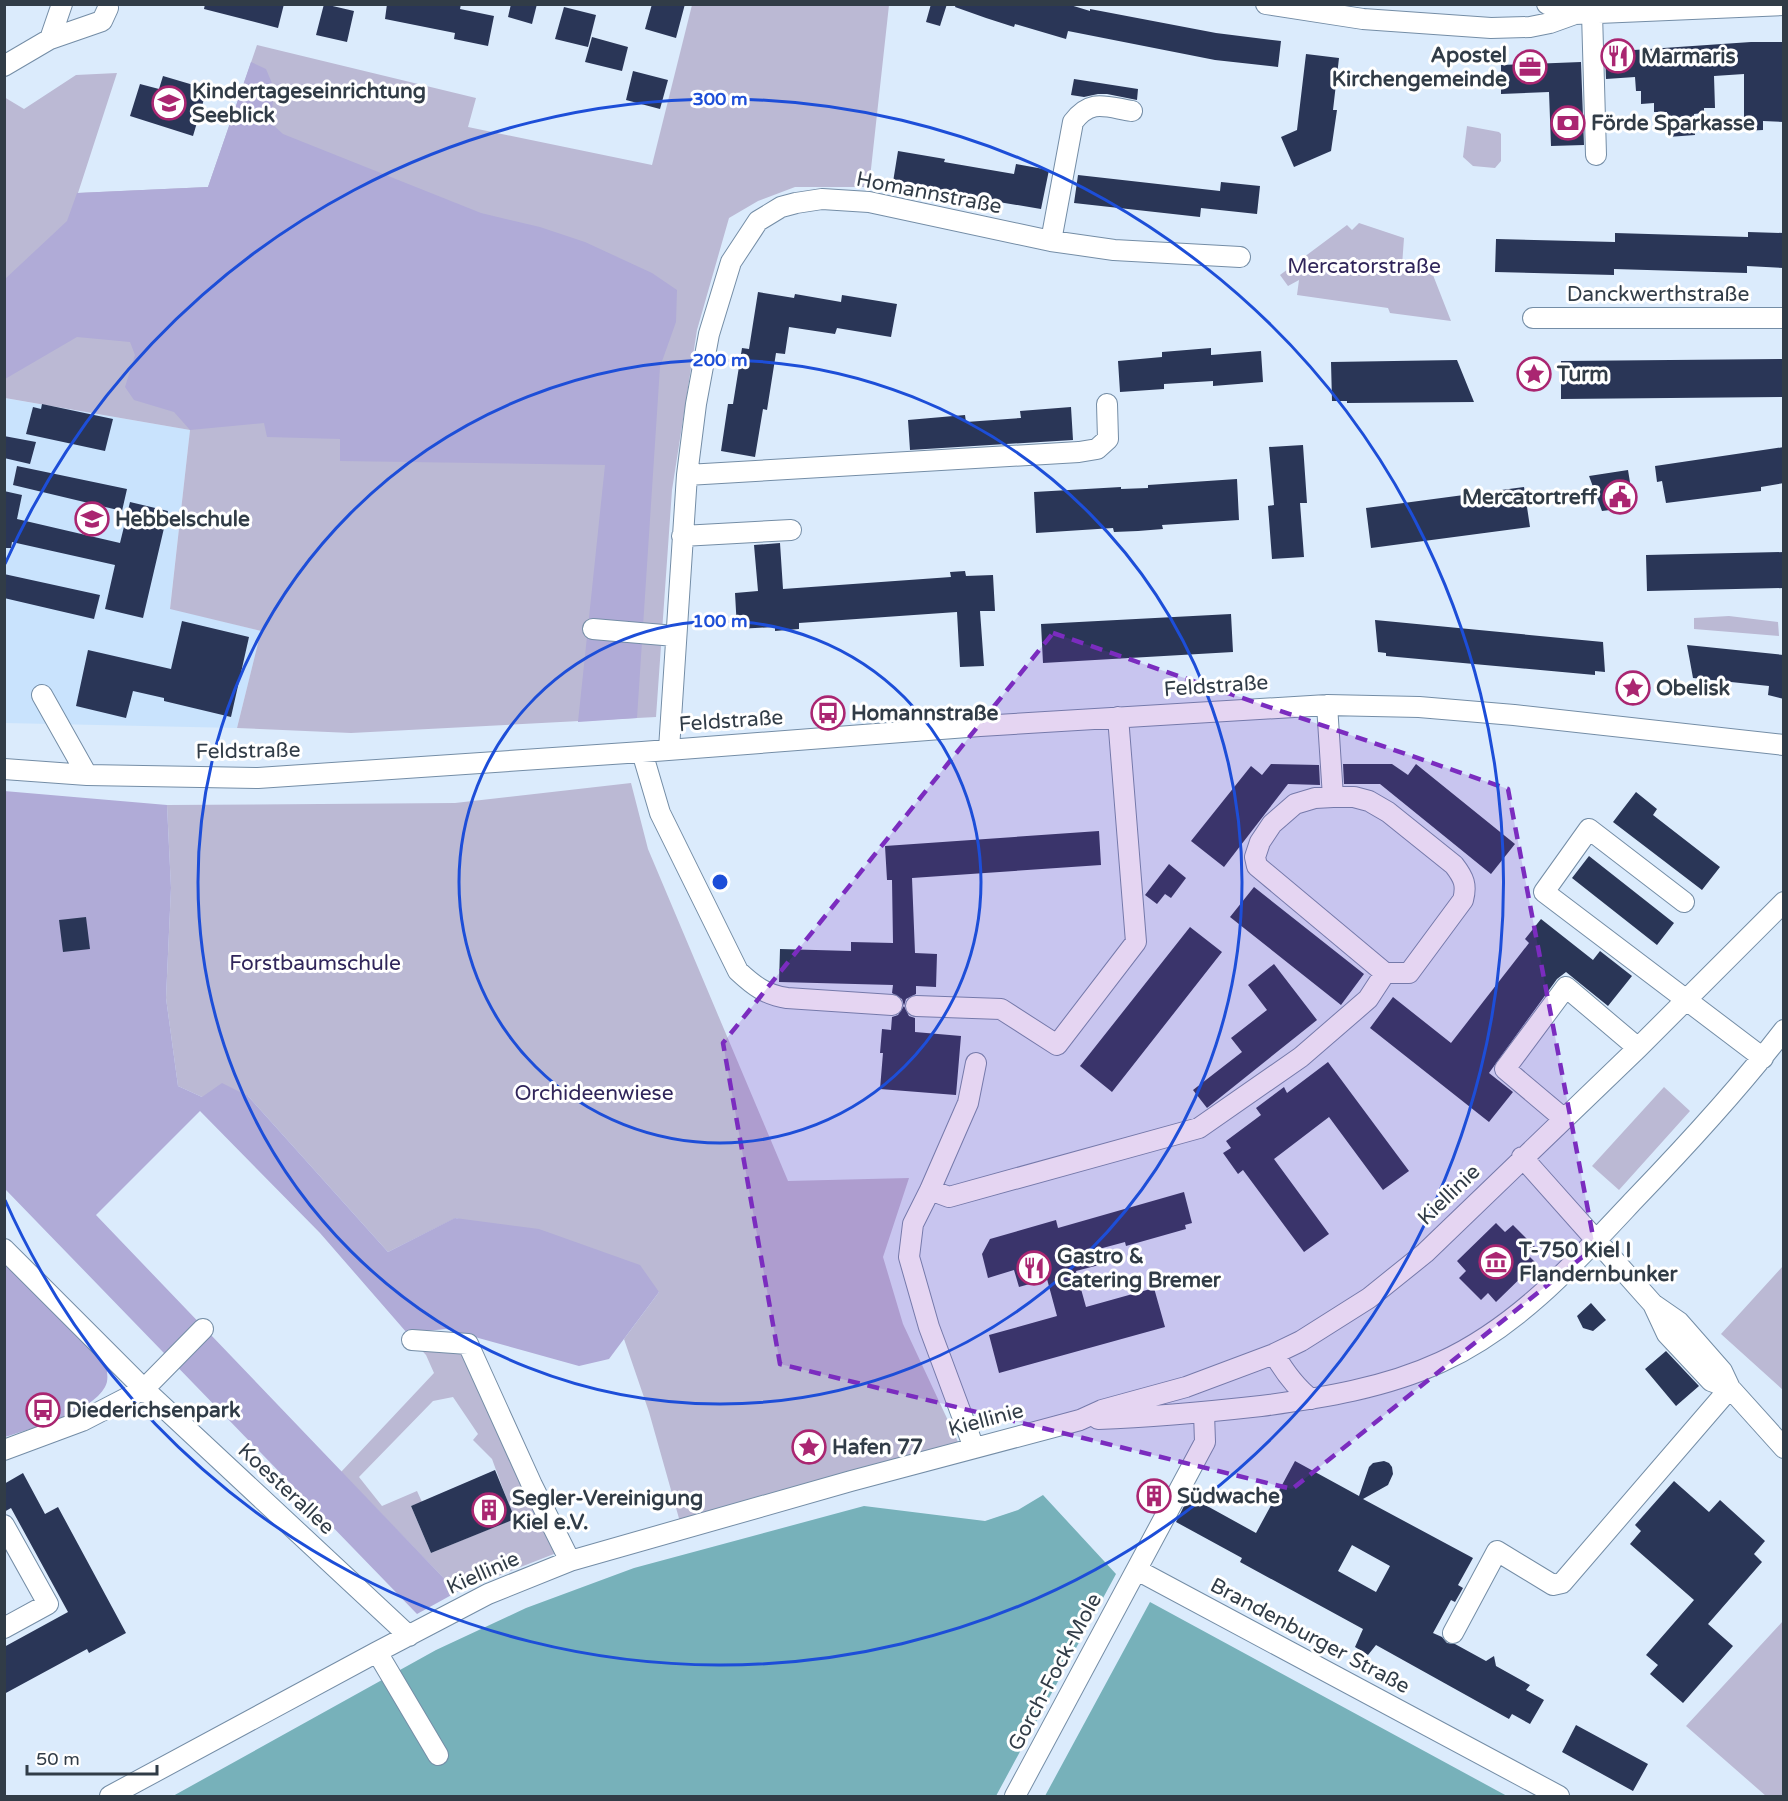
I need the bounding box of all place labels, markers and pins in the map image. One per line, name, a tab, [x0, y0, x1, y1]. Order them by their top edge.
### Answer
restaurant icon: Marmaris	[1600, 38, 1636, 74]
place label: Apostel Kirchengemeinde	[1332, 43, 1507, 92]
place label: Marmaris	[1641, 44, 1736, 69]
office icon: Apostel Kirchengemeinde	[1512, 49, 1548, 85]
place label: Kindertageseinrichtung Seeblick	[192, 79, 426, 128]
school or university icon: Kindertageseinrichtung Seeblick	[151, 85, 187, 121]
bank icon: Förde Sparkasse	[1550, 105, 1586, 141]
place label: Förde Sparkasse	[1591, 111, 1755, 136]
place icon: Turm	[1516, 356, 1552, 392]
place label: Turm	[1556, 362, 1609, 387]
public building icon: Mercatortreff	[1602, 479, 1638, 515]
place label: Mercatortreff	[1462, 485, 1598, 510]
school or university icon: Hebbelschule	[74, 501, 110, 537]
place label: Hebbelschule	[115, 507, 250, 532]
place icon: Obelisk	[1615, 670, 1651, 706]
place label: Obelisk	[1656, 676, 1731, 701]
bus stop icon: Homannstraße	[810, 695, 846, 731]
place label: Homannstraße	[851, 701, 999, 726]
centre of rings	[710, 872, 730, 892]
place label: T-750 Kiel I Flandernbunker	[1518, 1238, 1678, 1287]
place label: Gastro & Catering Bremer	[1057, 1244, 1222, 1293]
museum icon: T-750 Kiel I Flandernbunker	[1478, 1244, 1514, 1280]
restaurant icon: Gastro & Catering Bremer	[1016, 1250, 1052, 1286]
bus stop icon: Diederichsenpark	[25, 1392, 61, 1428]
place label: Diederichsenpark	[66, 1398, 241, 1423]
place icon: Hafen 77	[791, 1429, 827, 1465]
place label: Hafen 77	[832, 1435, 923, 1460]
building icon: Südwache	[1136, 1478, 1172, 1514]
place label: Südwache	[1177, 1484, 1280, 1509]
place label: Segler-Vereinigung Kiel e.V.	[512, 1486, 703, 1535]
building icon: Segler-Vereinigung Kiel e.V.	[471, 1492, 507, 1528]

